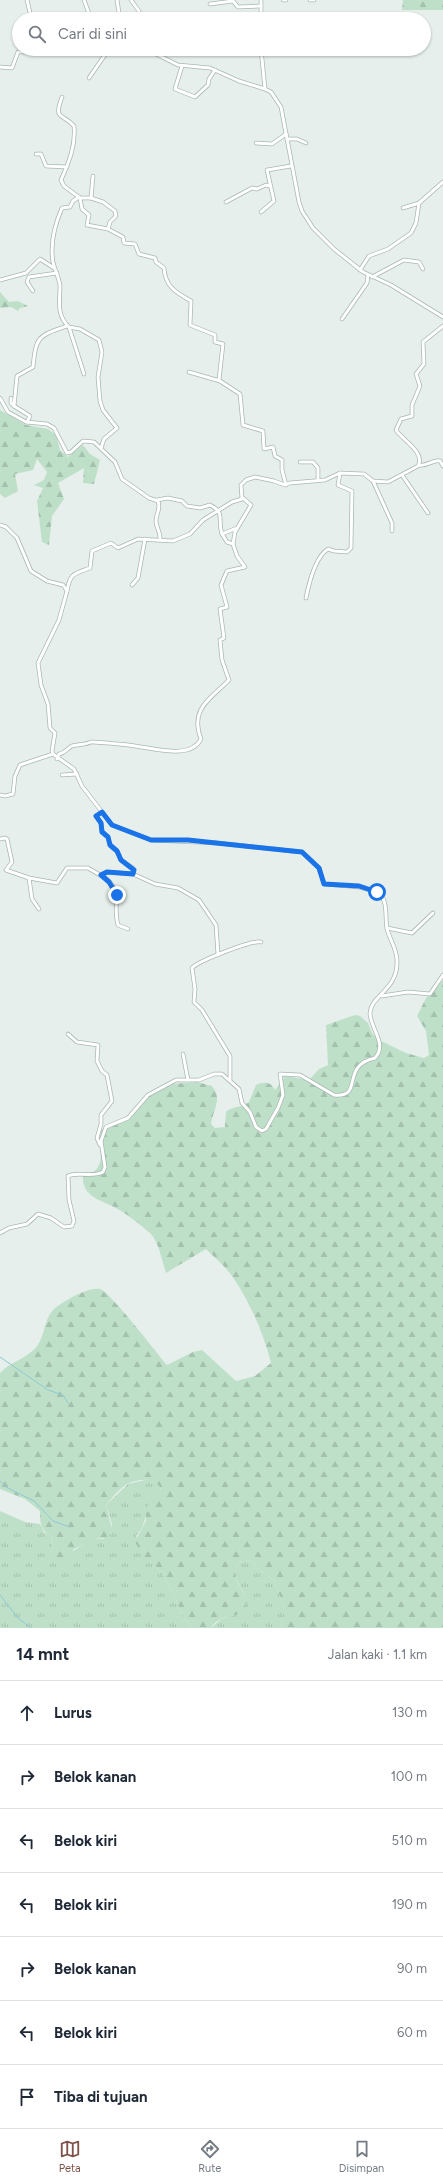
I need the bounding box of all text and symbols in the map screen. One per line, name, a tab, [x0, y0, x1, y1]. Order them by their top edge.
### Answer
search box	[12, 12, 431, 56]
icon: search	[26, 23, 48, 45]
text: Cari di sini	[58, 25, 127, 43]
route start	[368, 883, 386, 901]
route end	[108, 886, 126, 904]
text: 14 mnt	[16, 1644, 69, 1664]
text: Jalan kaki · 1.1 km	[328, 1647, 427, 1662]
icon: ahead	[16, 1702, 38, 1724]
text: Lurus	[54, 1704, 92, 1722]
text: 130 m	[392, 1705, 427, 1720]
icon: right	[16, 1766, 38, 1788]
text: Belok kanan	[54, 1768, 136, 1786]
text: 100 m	[391, 1769, 427, 1784]
icon: left	[16, 1830, 38, 1852]
text: Belok kiri	[54, 1832, 117, 1850]
text: 510 m	[392, 1833, 427, 1848]
icon: left	[16, 1894, 38, 1916]
text: Belok kiri	[54, 1896, 117, 1914]
text: 190 m	[392, 1897, 427, 1912]
icon: right	[16, 1958, 38, 1980]
text: Belok kanan	[54, 1960, 136, 1978]
text: 90 m	[397, 1961, 427, 1976]
icon: left	[16, 2022, 38, 2044]
text: Belok kiri	[54, 2024, 117, 2042]
text: 60 m	[397, 2025, 427, 2040]
icon: arrive	[16, 2086, 38, 2108]
text: Tiba di tujuan	[54, 2088, 148, 2106]
tab: Peta	[59, 2138, 81, 2175]
tab: Rute	[198, 2138, 221, 2175]
tab: Disimpan	[339, 2138, 384, 2175]

